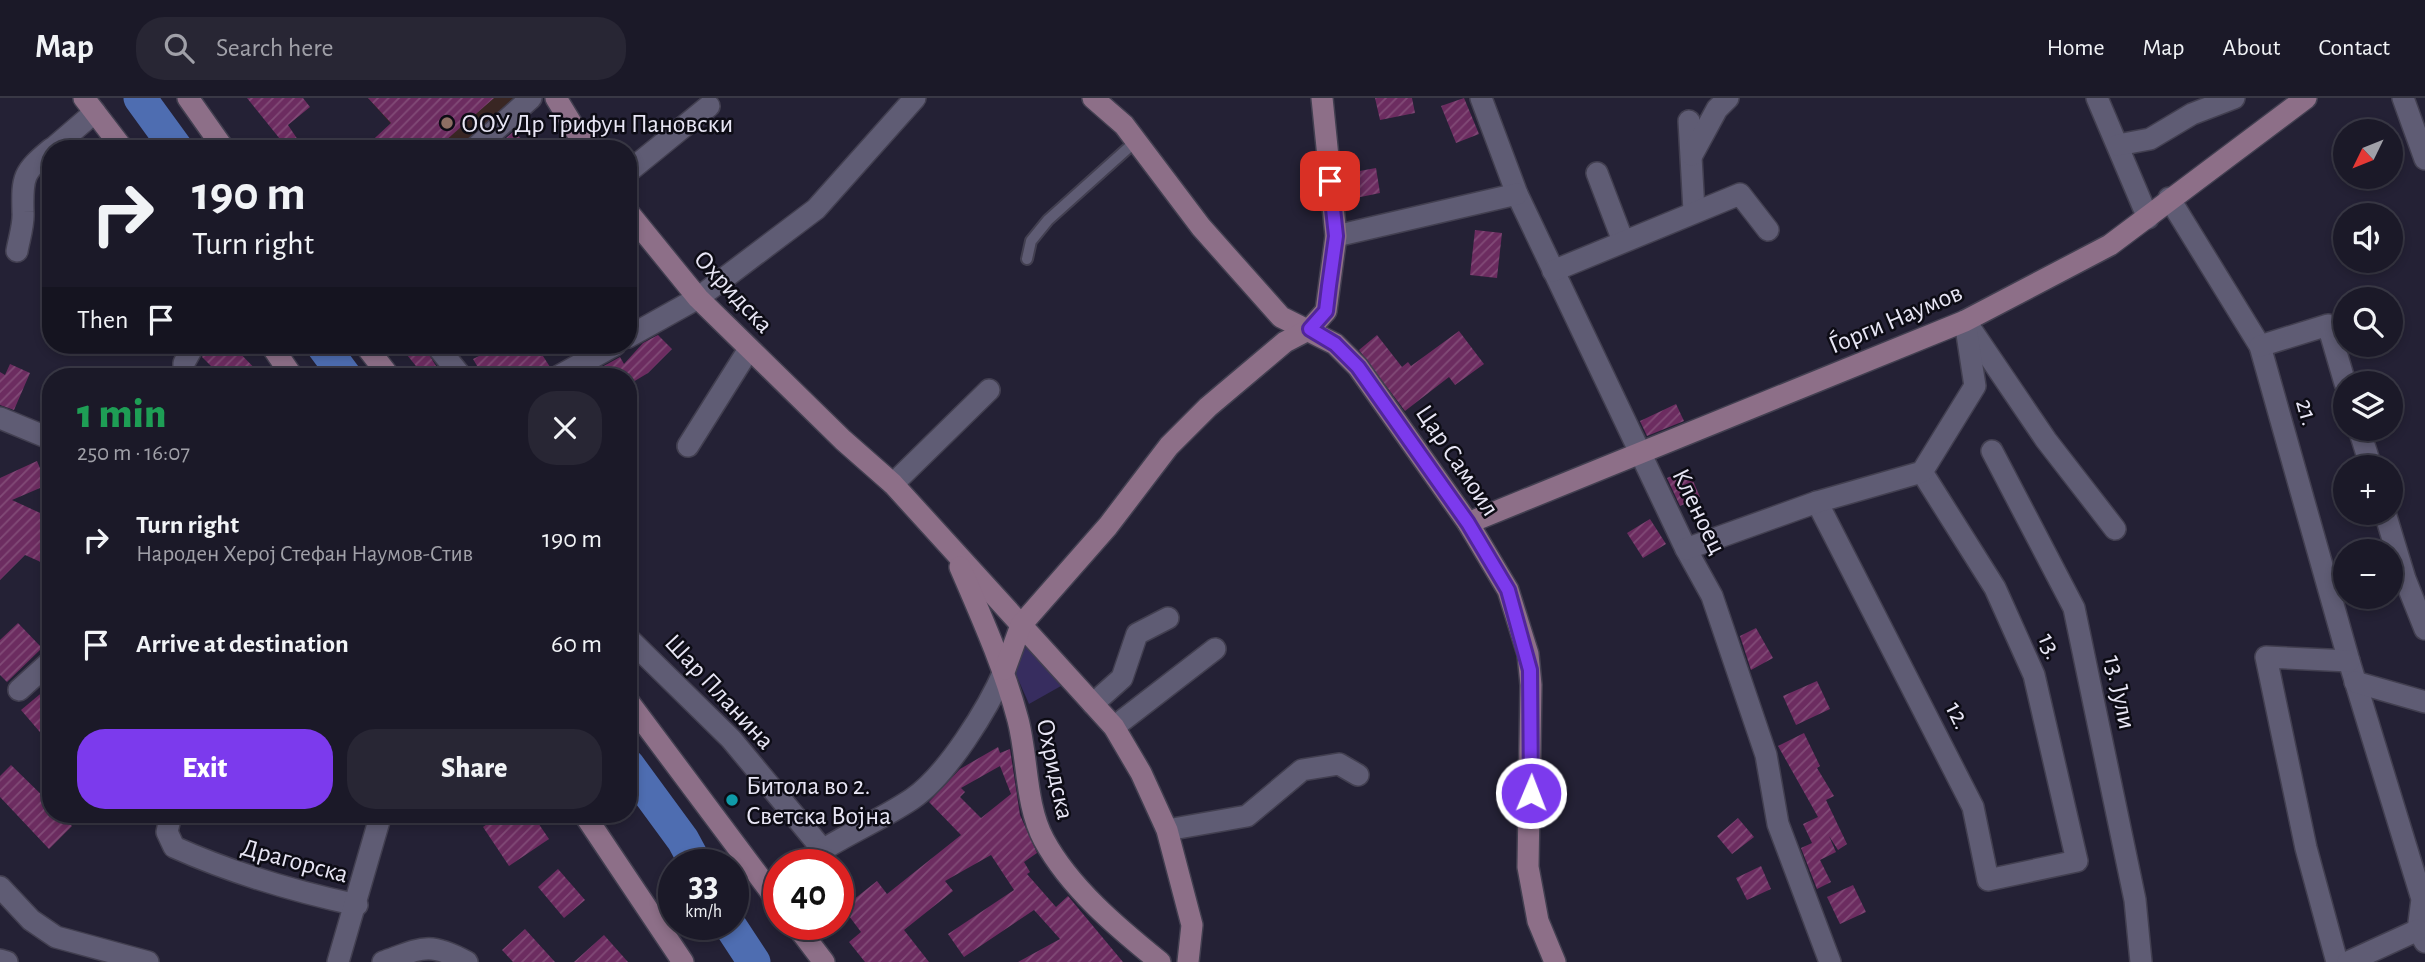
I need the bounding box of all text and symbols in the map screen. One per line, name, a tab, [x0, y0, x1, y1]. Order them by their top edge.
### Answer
search box	[136, 17, 626, 80]
icon: search	[160, 29, 198, 67]
text: Map	[35, 31, 94, 64]
text: Search here	[216, 35, 334, 61]
text: Home	[2047, 36, 2105, 60]
text: Map	[2143, 36, 2185, 60]
text: About	[2223, 36, 2280, 60]
text: Contact	[2318, 36, 2390, 60]
place label: ООУ Др Трифун Пановски	[461, 111, 733, 137]
marker: ООУ Др Трифун Пановски	[439, 115, 455, 131]
north arrow	[2333, 119, 2403, 189]
map controls	[2333, 119, 2403, 609]
pin	[1300, 151, 1360, 211]
icon: arrive	[1311, 162, 1349, 200]
icon: right	[77, 168, 168, 259]
text: 190 m	[192, 170, 306, 219]
button: sound	[2333, 203, 2403, 273]
text: Turn right	[192, 228, 314, 260]
street label: Охридска	[689, 245, 778, 338]
street label: Ѓорги Наумов	[1824, 277, 1966, 359]
button: search	[2333, 287, 2403, 357]
icon: arrive	[142, 301, 180, 339]
text: Then	[77, 307, 128, 333]
button: layers	[2333, 371, 2403, 441]
button: close	[528, 391, 602, 465]
text: 1 min	[77, 393, 166, 435]
street label: 21.	[2291, 396, 2323, 429]
street label: Цар Самоил	[1411, 400, 1504, 521]
text: 250 m · 16:07	[77, 442, 190, 465]
button: +	[2333, 455, 2403, 525]
street label: Кленоец	[1667, 465, 1731, 558]
text: Turn right	[136, 512, 239, 538]
icon: right	[77, 521, 115, 559]
text: 190 m	[542, 526, 602, 552]
button: −	[2333, 539, 2403, 609]
text: Народен Херој Стефан Наумов-Стив	[136, 543, 473, 566]
icon: arrive	[77, 626, 115, 664]
street label: Шар Планина	[660, 629, 779, 754]
street label: 13.	[2033, 630, 2067, 663]
text: Arrive at destination	[136, 631, 349, 657]
text: 60 m	[551, 631, 602, 657]
street label: 13. Јули	[2100, 653, 2141, 732]
street label: 12.	[1940, 698, 1976, 733]
street label: Охридска	[1032, 716, 1078, 822]
button: Exit	[77, 729, 333, 809]
button: Share	[347, 729, 602, 809]
position arrow	[1494, 756, 1568, 830]
place label: Битола во 2. Светска Војна	[746, 773, 891, 829]
marker: Битола во 2. Светска Војна	[724, 792, 740, 808]
street label: Драгорска	[238, 834, 351, 888]
speed limit sign: 40	[763, 849, 854, 940]
text: 33	[688, 868, 719, 903]
text: km/h	[685, 903, 722, 921]

